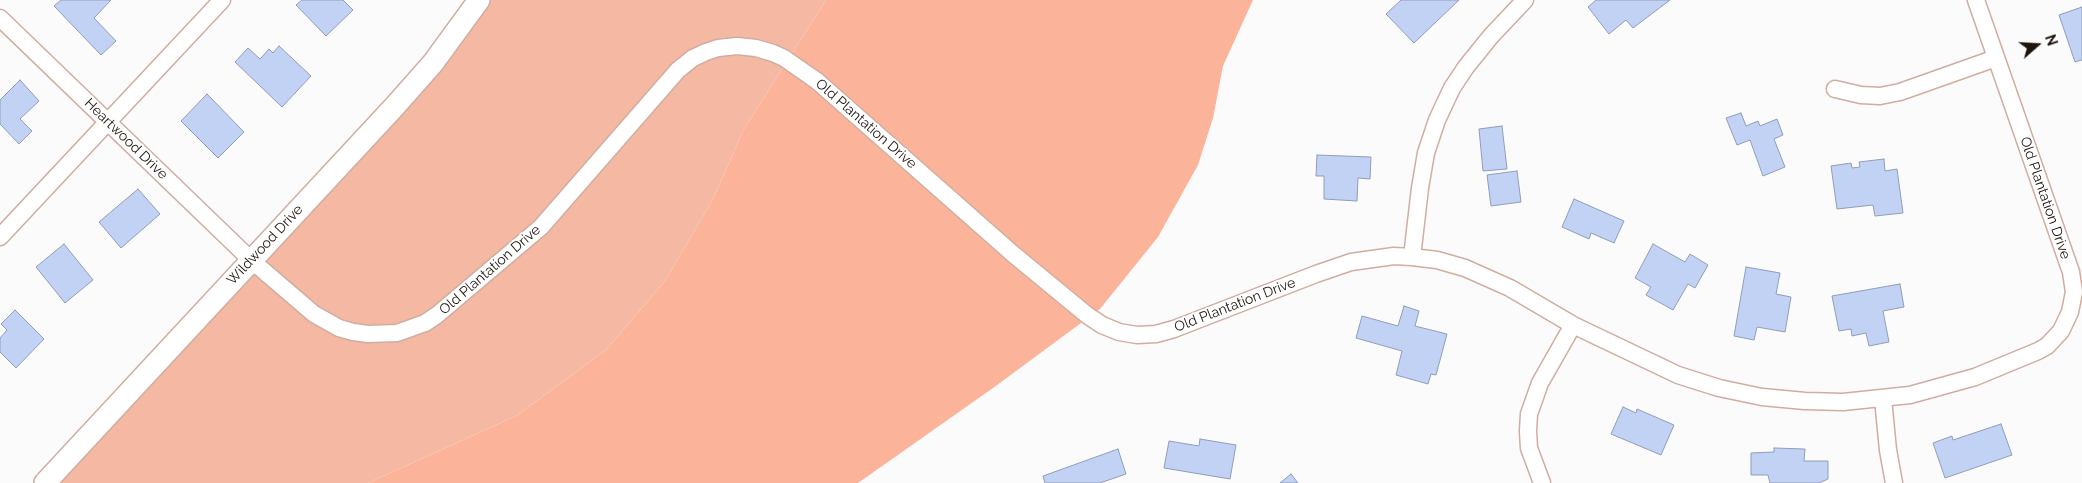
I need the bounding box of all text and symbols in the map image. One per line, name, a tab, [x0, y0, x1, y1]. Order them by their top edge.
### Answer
north arrow	[2012, 20, 2062, 70]
text: N	[2042, 32, 2060, 48]
street label: Old Plantation Drive	[812, 76, 920, 172]
street label: Heartwood Drive	[81, 95, 171, 183]
street label: Old Plantation Drive	[2016, 135, 2074, 261]
street label: Wildwood Drive	[224, 201, 306, 289]
street label: Old Plantation Drive	[436, 222, 544, 318]
street label: Old Plantation Drive	[1172, 274, 1298, 336]

